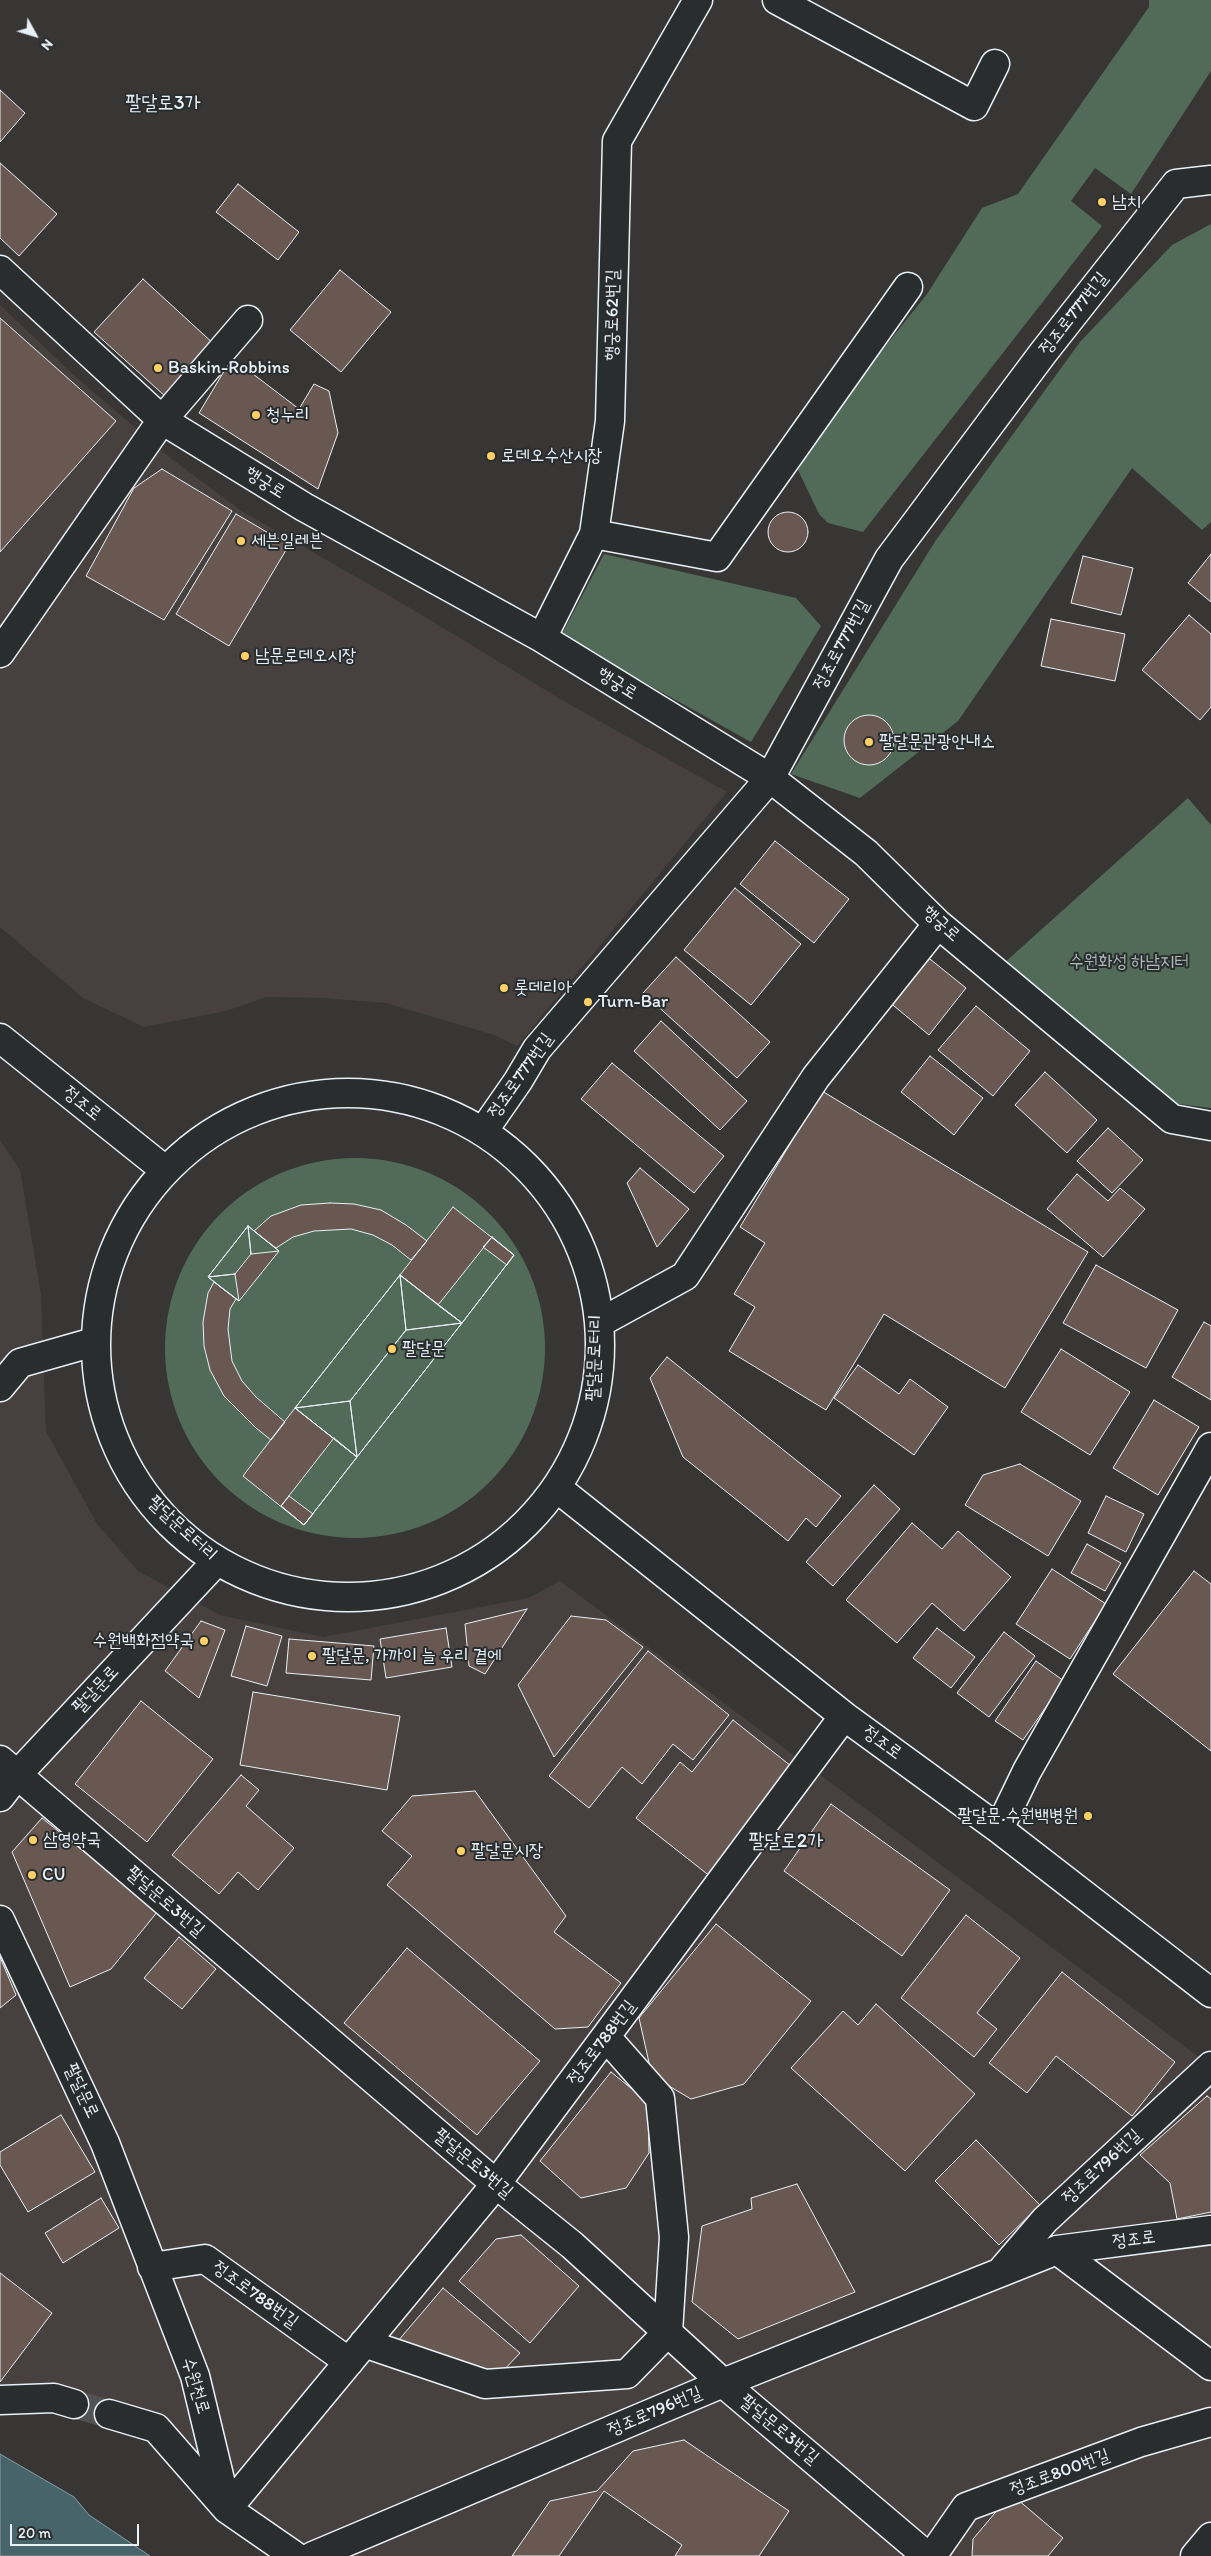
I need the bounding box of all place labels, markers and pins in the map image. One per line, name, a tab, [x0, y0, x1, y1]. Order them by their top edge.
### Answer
place label: 남치	[1112, 191, 1141, 213]
marker: 남치	[1096, 196, 1108, 208]
place label: Baskin-Robbins	[168, 357, 290, 379]
marker: Baskin-Robbins	[152, 362, 164, 374]
place label: 청누리	[266, 404, 309, 426]
marker: 청누리	[250, 409, 262, 421]
place label: 로데오수산시장	[501, 445, 602, 467]
marker: 로데오수산시장	[485, 450, 497, 462]
place label: 세븐일레븐	[251, 530, 323, 552]
marker: 세븐일레븐	[235, 535, 247, 547]
place label: 남문로데오시장	[255, 645, 356, 667]
marker: 남문로데오시장	[239, 650, 251, 662]
place label: 팔달문관광안내소	[879, 731, 995, 753]
marker: 팔달문관광안내소	[863, 736, 875, 748]
place label: 롯데리아	[514, 977, 572, 999]
marker: 롯데리아	[498, 982, 510, 994]
place label: Turn-Bar	[598, 991, 668, 1013]
marker: Turn-Bar	[582, 996, 594, 1008]
place label: 팔달문	[402, 1338, 445, 1360]
marker: 팔달문	[386, 1343, 398, 1355]
place label: 수원백화점약국	[93, 1630, 194, 1652]
marker: 수원백화점약국	[198, 1635, 210, 1647]
place label: 팔달문, 가까이 늘 우리 곁에	[322, 1645, 502, 1667]
marker: 팔달문, 가까이 늘 우리 곁에	[306, 1650, 318, 1662]
place label: 팔달문.수원백병원	[958, 1805, 1078, 1827]
marker: 팔달문.수원백병원	[1082, 1810, 1094, 1822]
place label: 삼영약국	[43, 1829, 101, 1851]
marker: 삼영약국	[27, 1834, 39, 1846]
place label: 팔달문시장	[471, 1840, 543, 1862]
marker: 팔달문시장	[455, 1845, 467, 1857]
place label: CU	[42, 1864, 66, 1886]
marker: CU	[26, 1869, 38, 1881]

